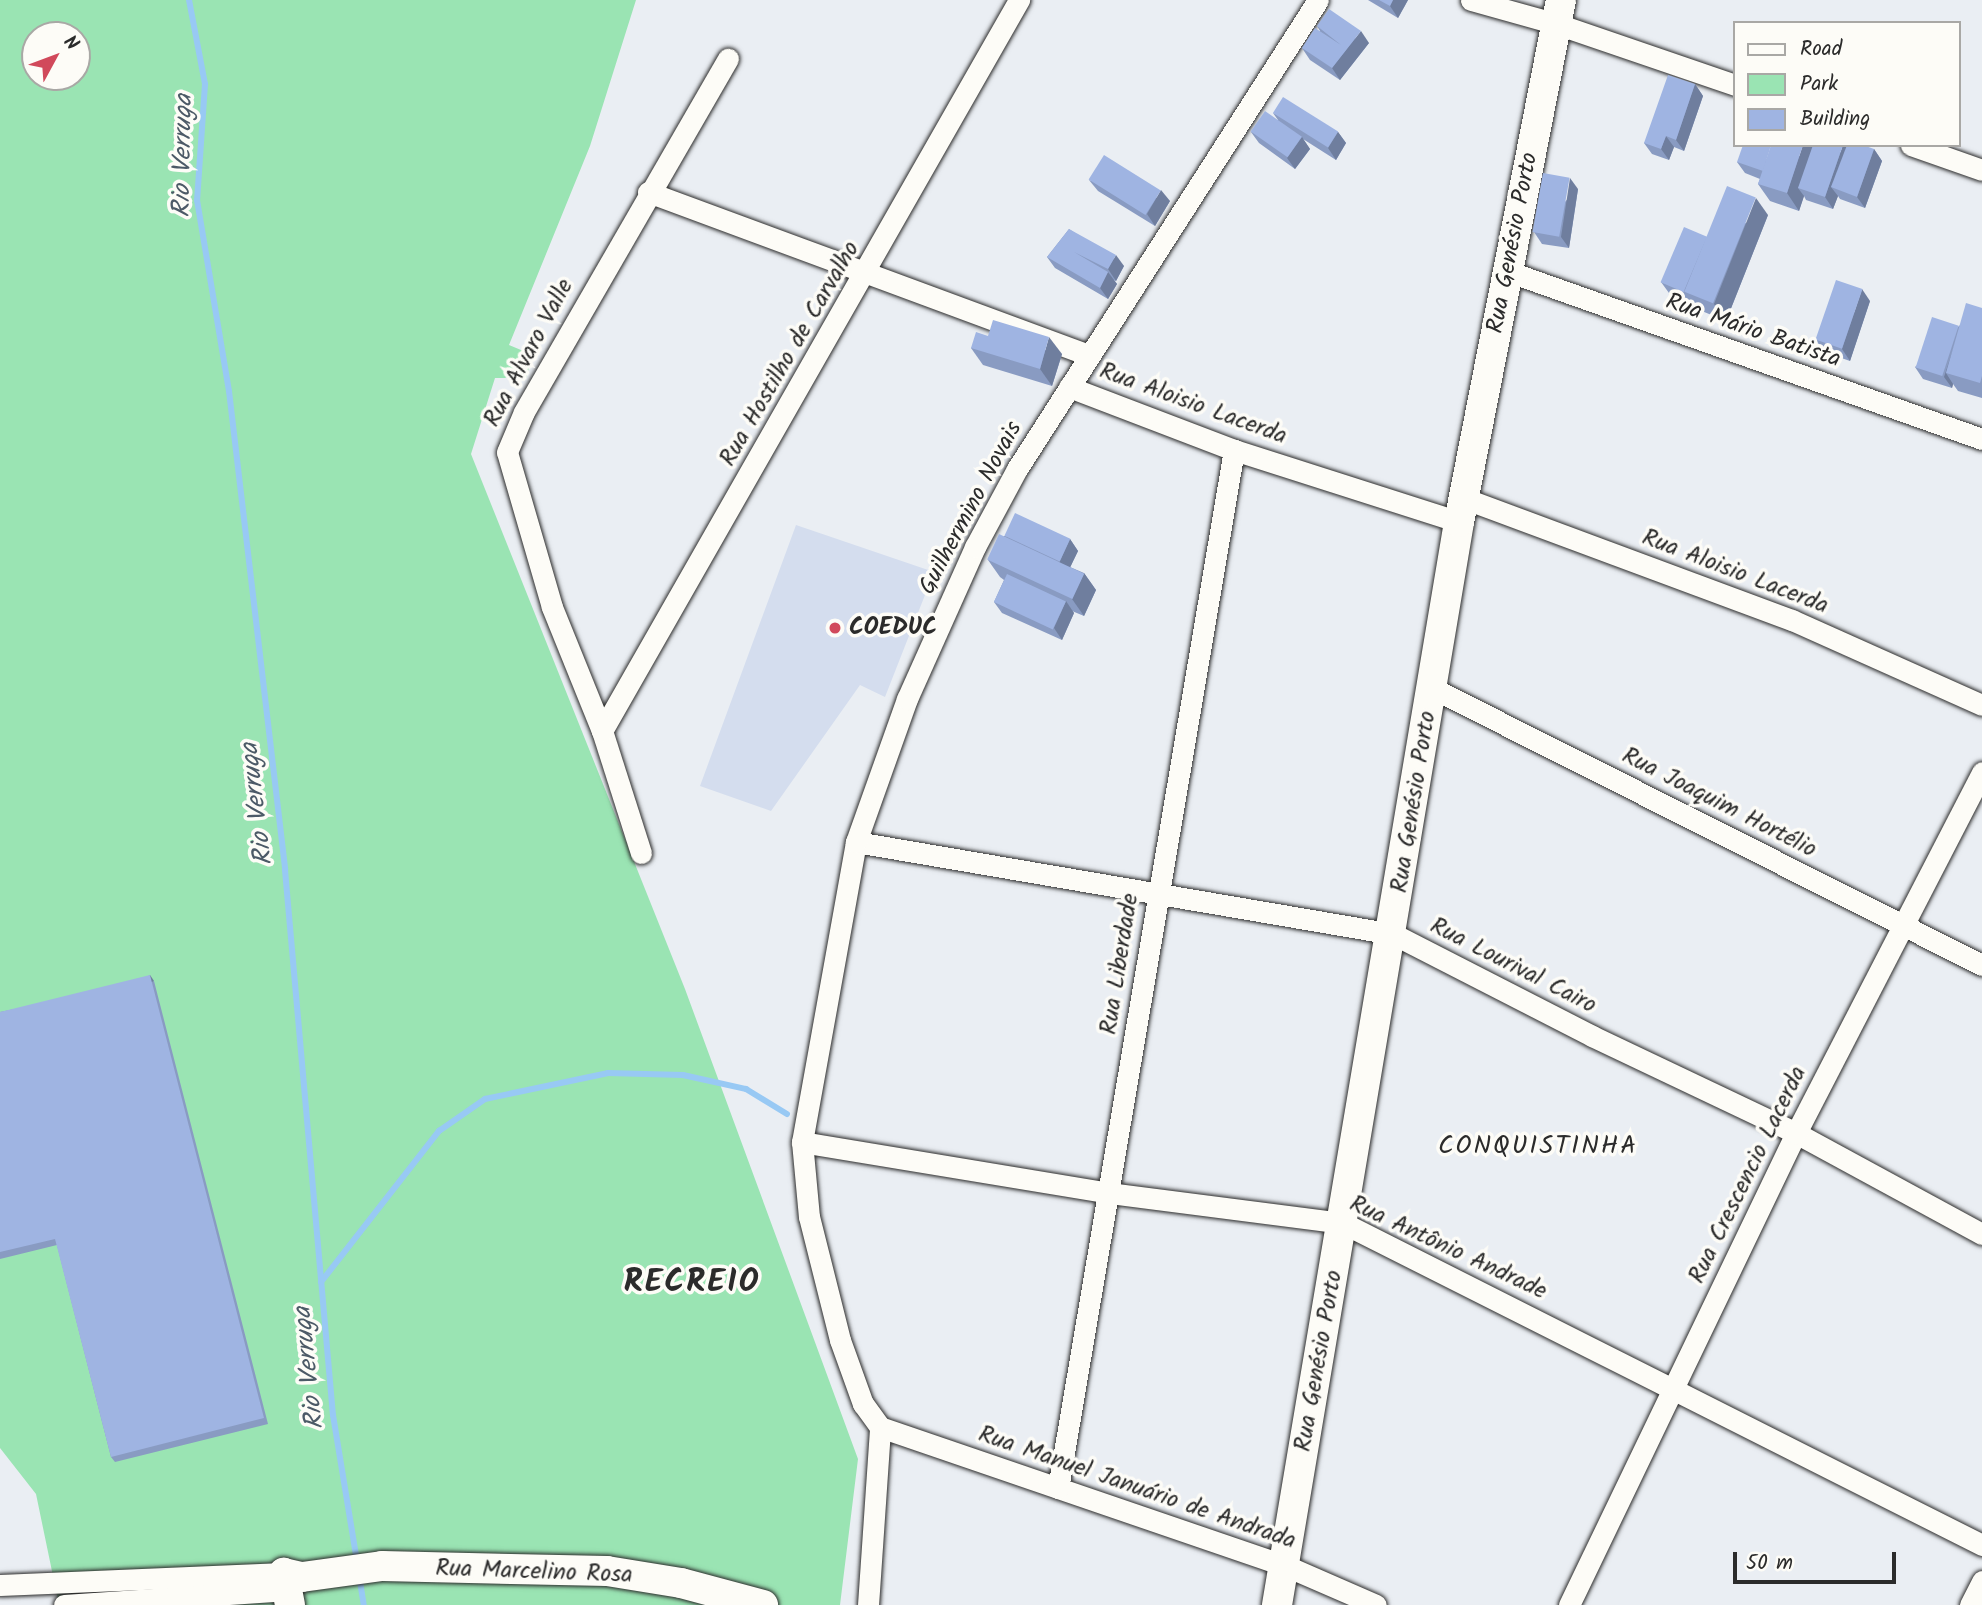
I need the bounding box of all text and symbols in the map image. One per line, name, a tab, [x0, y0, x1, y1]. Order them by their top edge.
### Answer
north arrow	[21, 21, 91, 91]
legend	[1734, 21, 1961, 147]
text: N	[55, 29, 86, 58]
text: Road	[1800, 33, 1842, 66]
text: Park	[1800, 68, 1838, 101]
water label: Rio Verruga	[167, 94, 201, 218]
text: Building	[1800, 103, 1870, 136]
street label: Rua Genésio Porto	[1481, 150, 1545, 336]
street label: Rua Hostilho de Carvalho	[714, 236, 866, 472]
street label: Rua Alvaro Valle	[478, 274, 580, 432]
street label: Rua Mário Batista	[1662, 288, 1844, 374]
street label: Rua Aloisio Lacerda	[1096, 357, 1290, 451]
street label: Guilhermino Novais	[913, 416, 1029, 600]
street label: Rua Aloisio Lacerda	[1638, 523, 1832, 621]
place label: COEDUC	[849, 614, 937, 642]
marker: COEDUC	[827, 620, 843, 636]
street label: Rua Genésio Porto	[1385, 709, 1443, 895]
water label: Rio Verruga	[235, 741, 281, 867]
street label: Rua Joaquim Hortélio	[1617, 742, 1821, 864]
street label: Rua Liberdade	[1095, 891, 1145, 1037]
street label: Rua Lourival Cairo	[1425, 912, 1601, 1020]
street label: Rua Crescencio Lacerda	[1683, 1062, 1813, 1288]
district label: CONQUISTINHA	[1440, 1131, 1636, 1163]
street label: Rua Antônio Andrade	[1345, 1190, 1551, 1306]
district label: RECREIO	[624, 1264, 760, 1302]
street label: Rua Genésio Porto	[1289, 1268, 1349, 1454]
water label: Rio Verruga	[288, 1305, 332, 1431]
street label: Rua Manuel Januário de Andrada	[975, 1420, 1299, 1556]
scale bar	[1737, 1538, 1900, 1582]
text: 50 m	[1746, 1547, 1793, 1580]
street label: Rua Marcelino Rosa	[435, 1554, 633, 1590]

